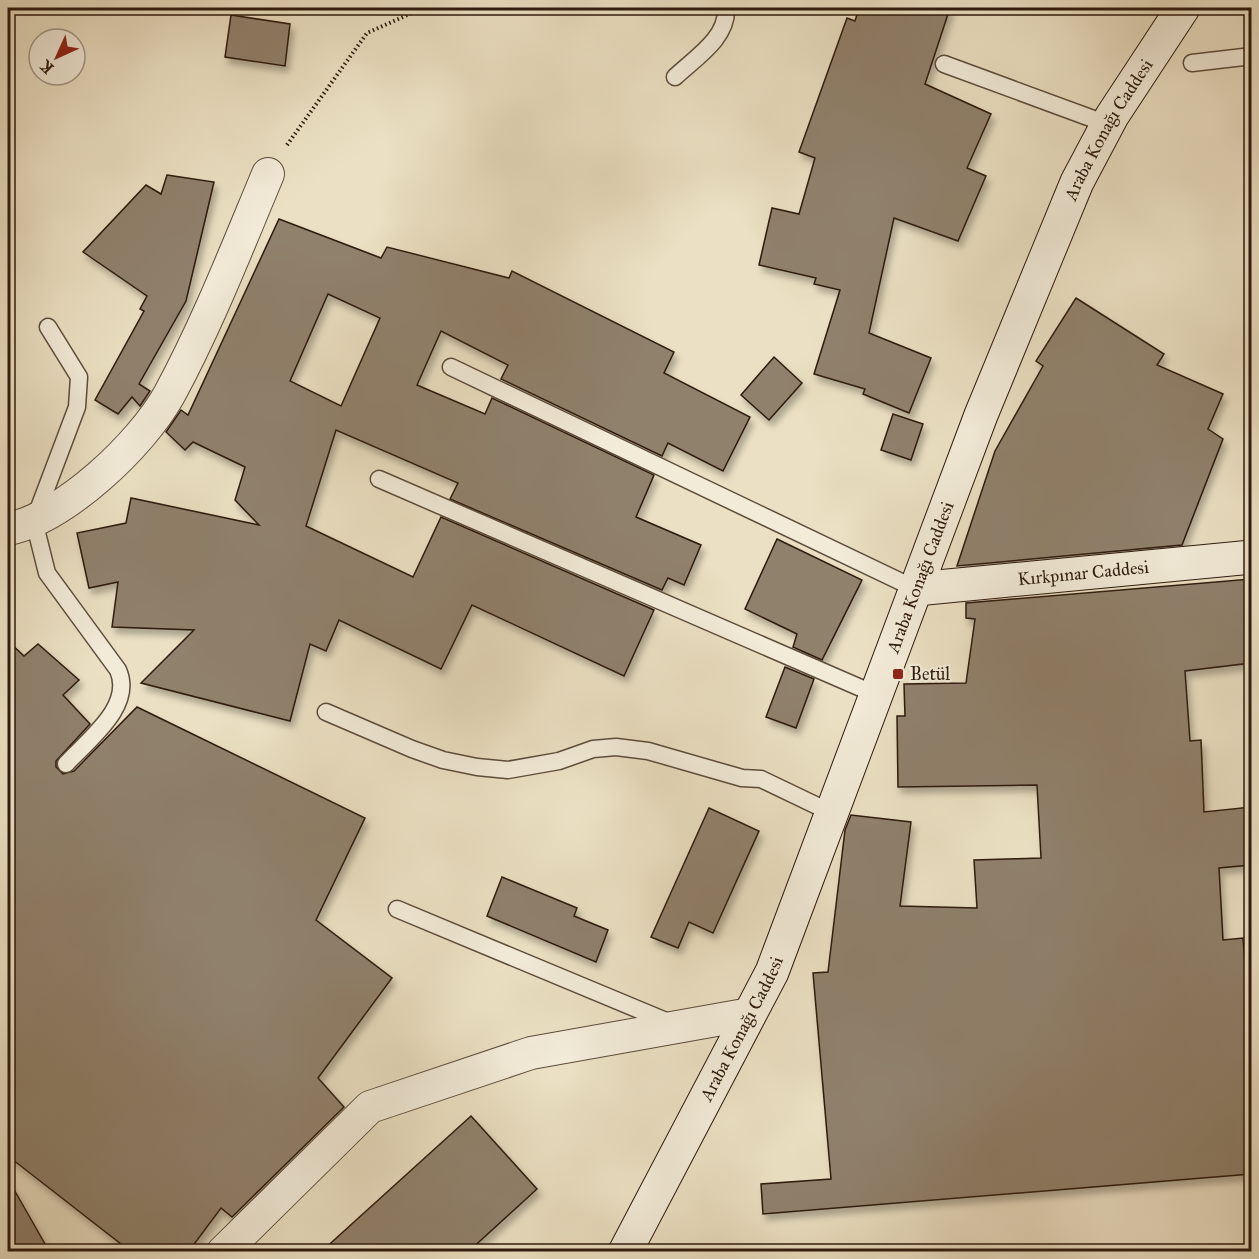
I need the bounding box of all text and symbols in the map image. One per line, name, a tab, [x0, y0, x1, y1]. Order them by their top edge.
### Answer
north arrow	[27, 27, 87, 87]
street label: Araba Konağı Caddesi	[1059, 55, 1158, 205]
text: K	[36, 56, 57, 78]
street label: Araba Konağı Caddesi	[881, 498, 959, 657]
street label: Kırkpınar Caddesi	[1017, 556, 1150, 590]
place label: Betül	[910, 663, 950, 685]
marker: Betül	[891, 667, 905, 681]
street label: Araba Konağı Caddesi	[695, 953, 788, 1106]

